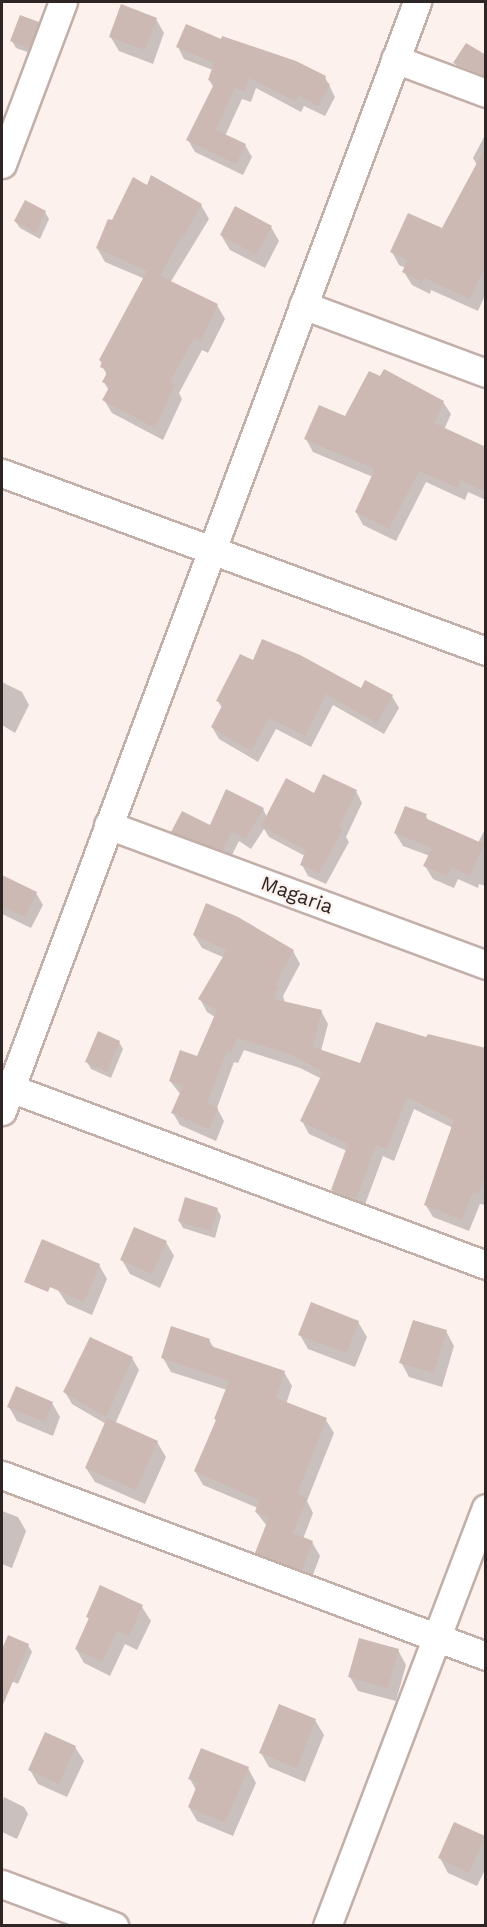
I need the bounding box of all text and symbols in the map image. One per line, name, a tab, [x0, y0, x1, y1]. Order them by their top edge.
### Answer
street label: Magaria	[258, 871, 336, 919]

